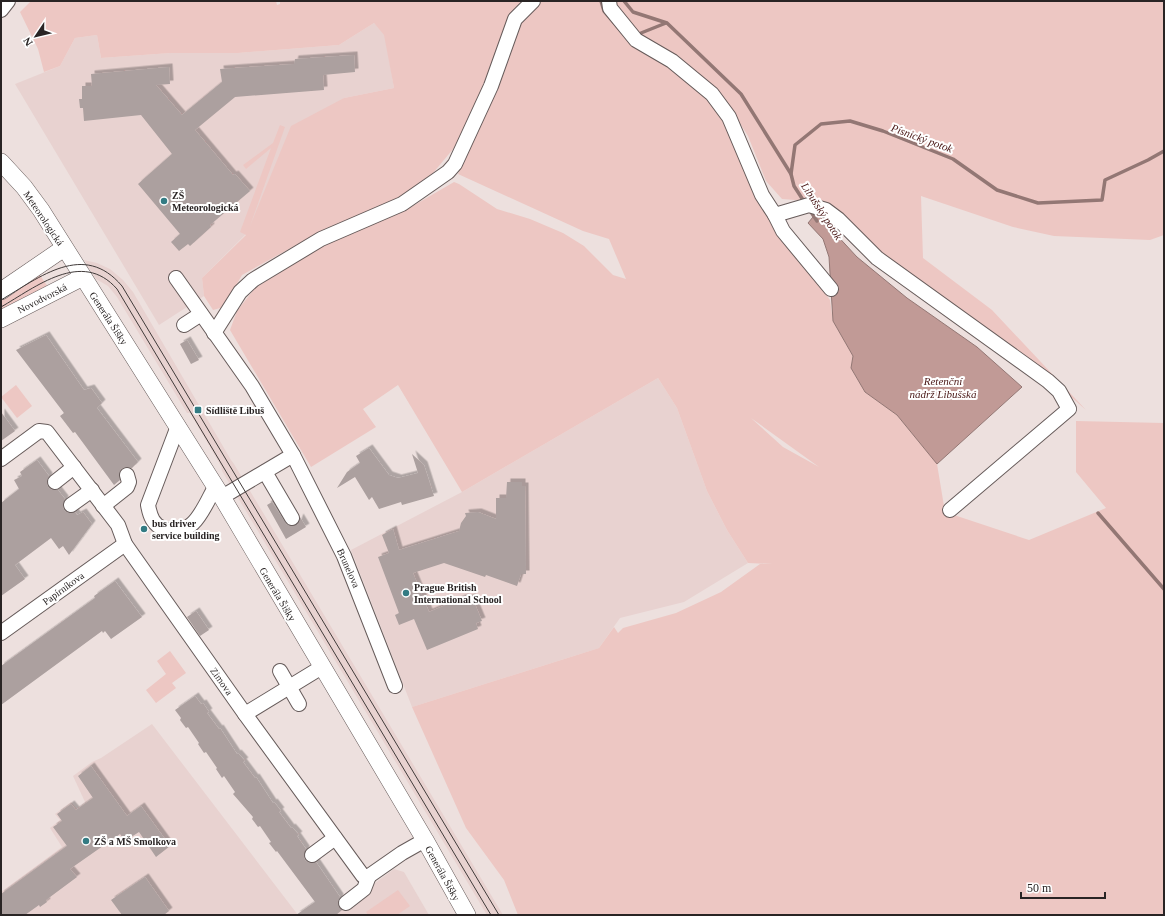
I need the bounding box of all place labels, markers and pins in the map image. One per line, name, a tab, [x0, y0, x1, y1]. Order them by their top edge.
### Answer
place label: ZŠ Meteorologická	[172, 189, 238, 213]
marker: ZŠ Meteorologická	[159, 196, 169, 206]
marker: Sídliště Libuš	[193, 405, 203, 415]
place label: Sídliště Libuš	[206, 405, 264, 416]
place label: bus driver service building	[152, 518, 220, 541]
marker: bus driver service building	[139, 524, 149, 534]
place label: Prague British International School	[414, 582, 502, 605]
marker: Prague British International School	[401, 588, 411, 598]
place label: ZŠ a MŠ Smolkova	[94, 835, 176, 847]
marker: ZŠ a MŠ Smolkova	[81, 836, 91, 846]

